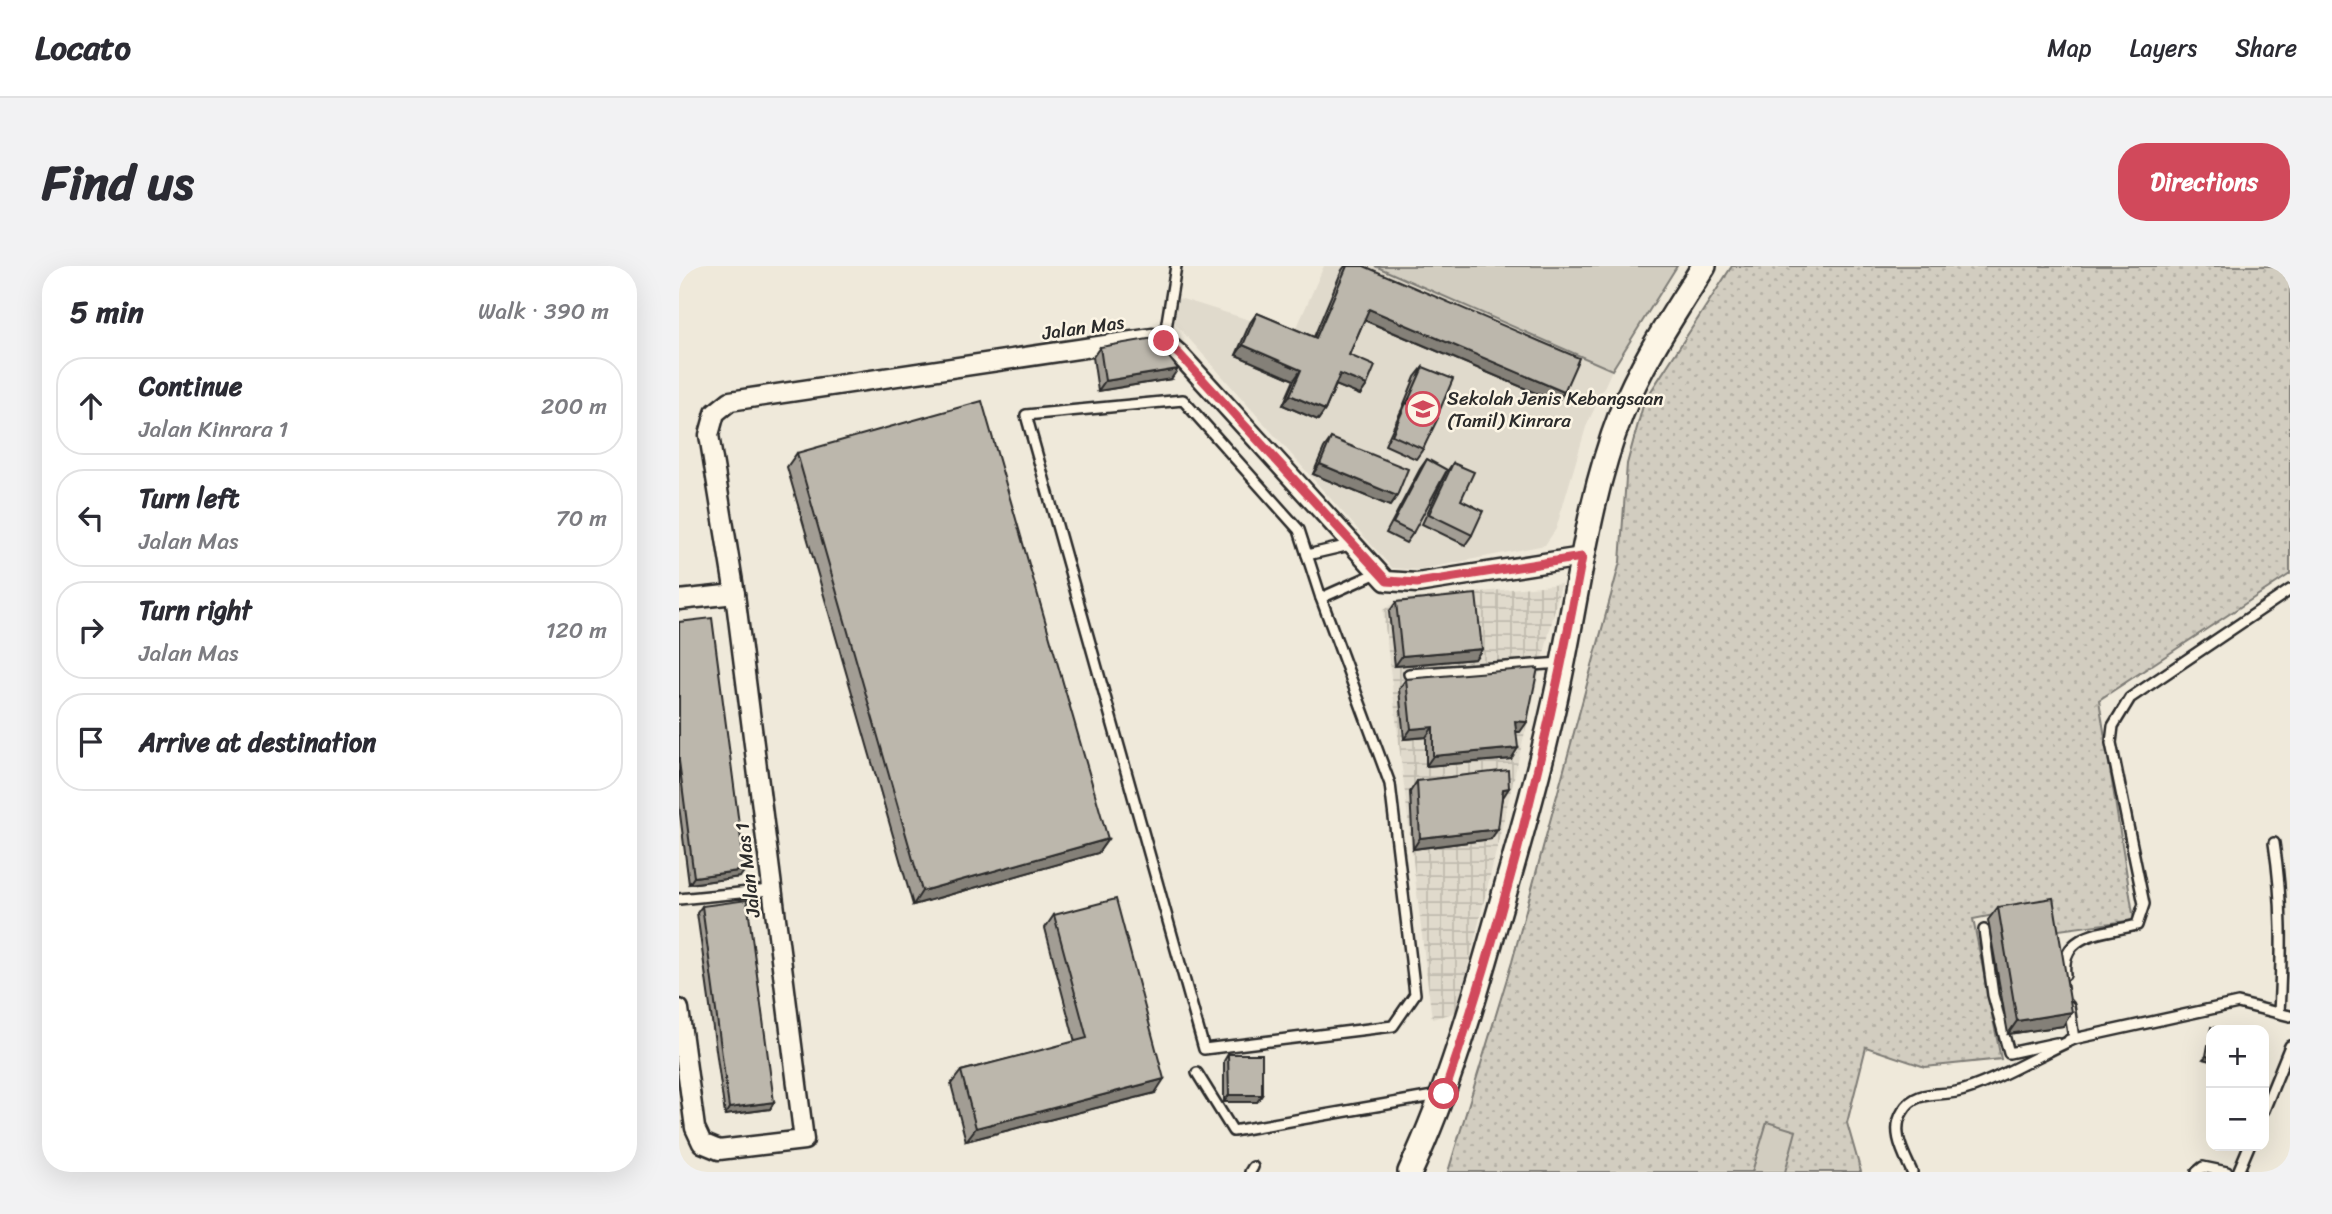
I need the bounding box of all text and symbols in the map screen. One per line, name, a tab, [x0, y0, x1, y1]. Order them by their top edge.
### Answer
text: Locato	[35, 19, 131, 77]
text: Map	[2047, 27, 2092, 69]
text: Layers	[2130, 27, 2197, 69]
text: Share	[2235, 27, 2297, 69]
text: Find us	[42, 139, 194, 226]
button: Directions	[2118, 143, 2290, 221]
text: 5 min	[70, 285, 144, 339]
text: Walk · 390 m	[478, 291, 609, 332]
street label: Jalan Mas	[1039, 305, 1126, 350]
route end	[1148, 325, 1179, 356]
text: Continue	[139, 363, 242, 409]
place label: Sekolah Jenis Kebangsaan (Tamil) Kinrara	[1447, 382, 1663, 437]
text: 200 m	[541, 386, 607, 427]
icon: ahead	[72, 387, 110, 425]
school or university icon: Sekolah Jenis Kebangsaan (Tamil) Kinrara	[1404, 390, 1442, 428]
text: Jalan Kinrara 1	[139, 409, 288, 450]
text: Turn left	[139, 475, 239, 521]
text: 70 m	[556, 498, 607, 539]
icon: left	[72, 499, 110, 537]
text: Jalan Mas	[139, 521, 238, 562]
text: Turn right	[139, 587, 252, 633]
text: 120 m	[546, 610, 607, 651]
icon: right	[72, 611, 110, 649]
text: Jalan Mas	[139, 633, 238, 674]
text: Arrive at destination	[139, 719, 376, 765]
icon: arrive	[72, 723, 110, 761]
street label: Jalan Mas 1	[725, 821, 770, 920]
map controls	[2206, 1025, 2269, 1151]
button: +	[2206, 1025, 2269, 1088]
route start	[1428, 1078, 1459, 1109]
button: −	[2206, 1088, 2269, 1151]

